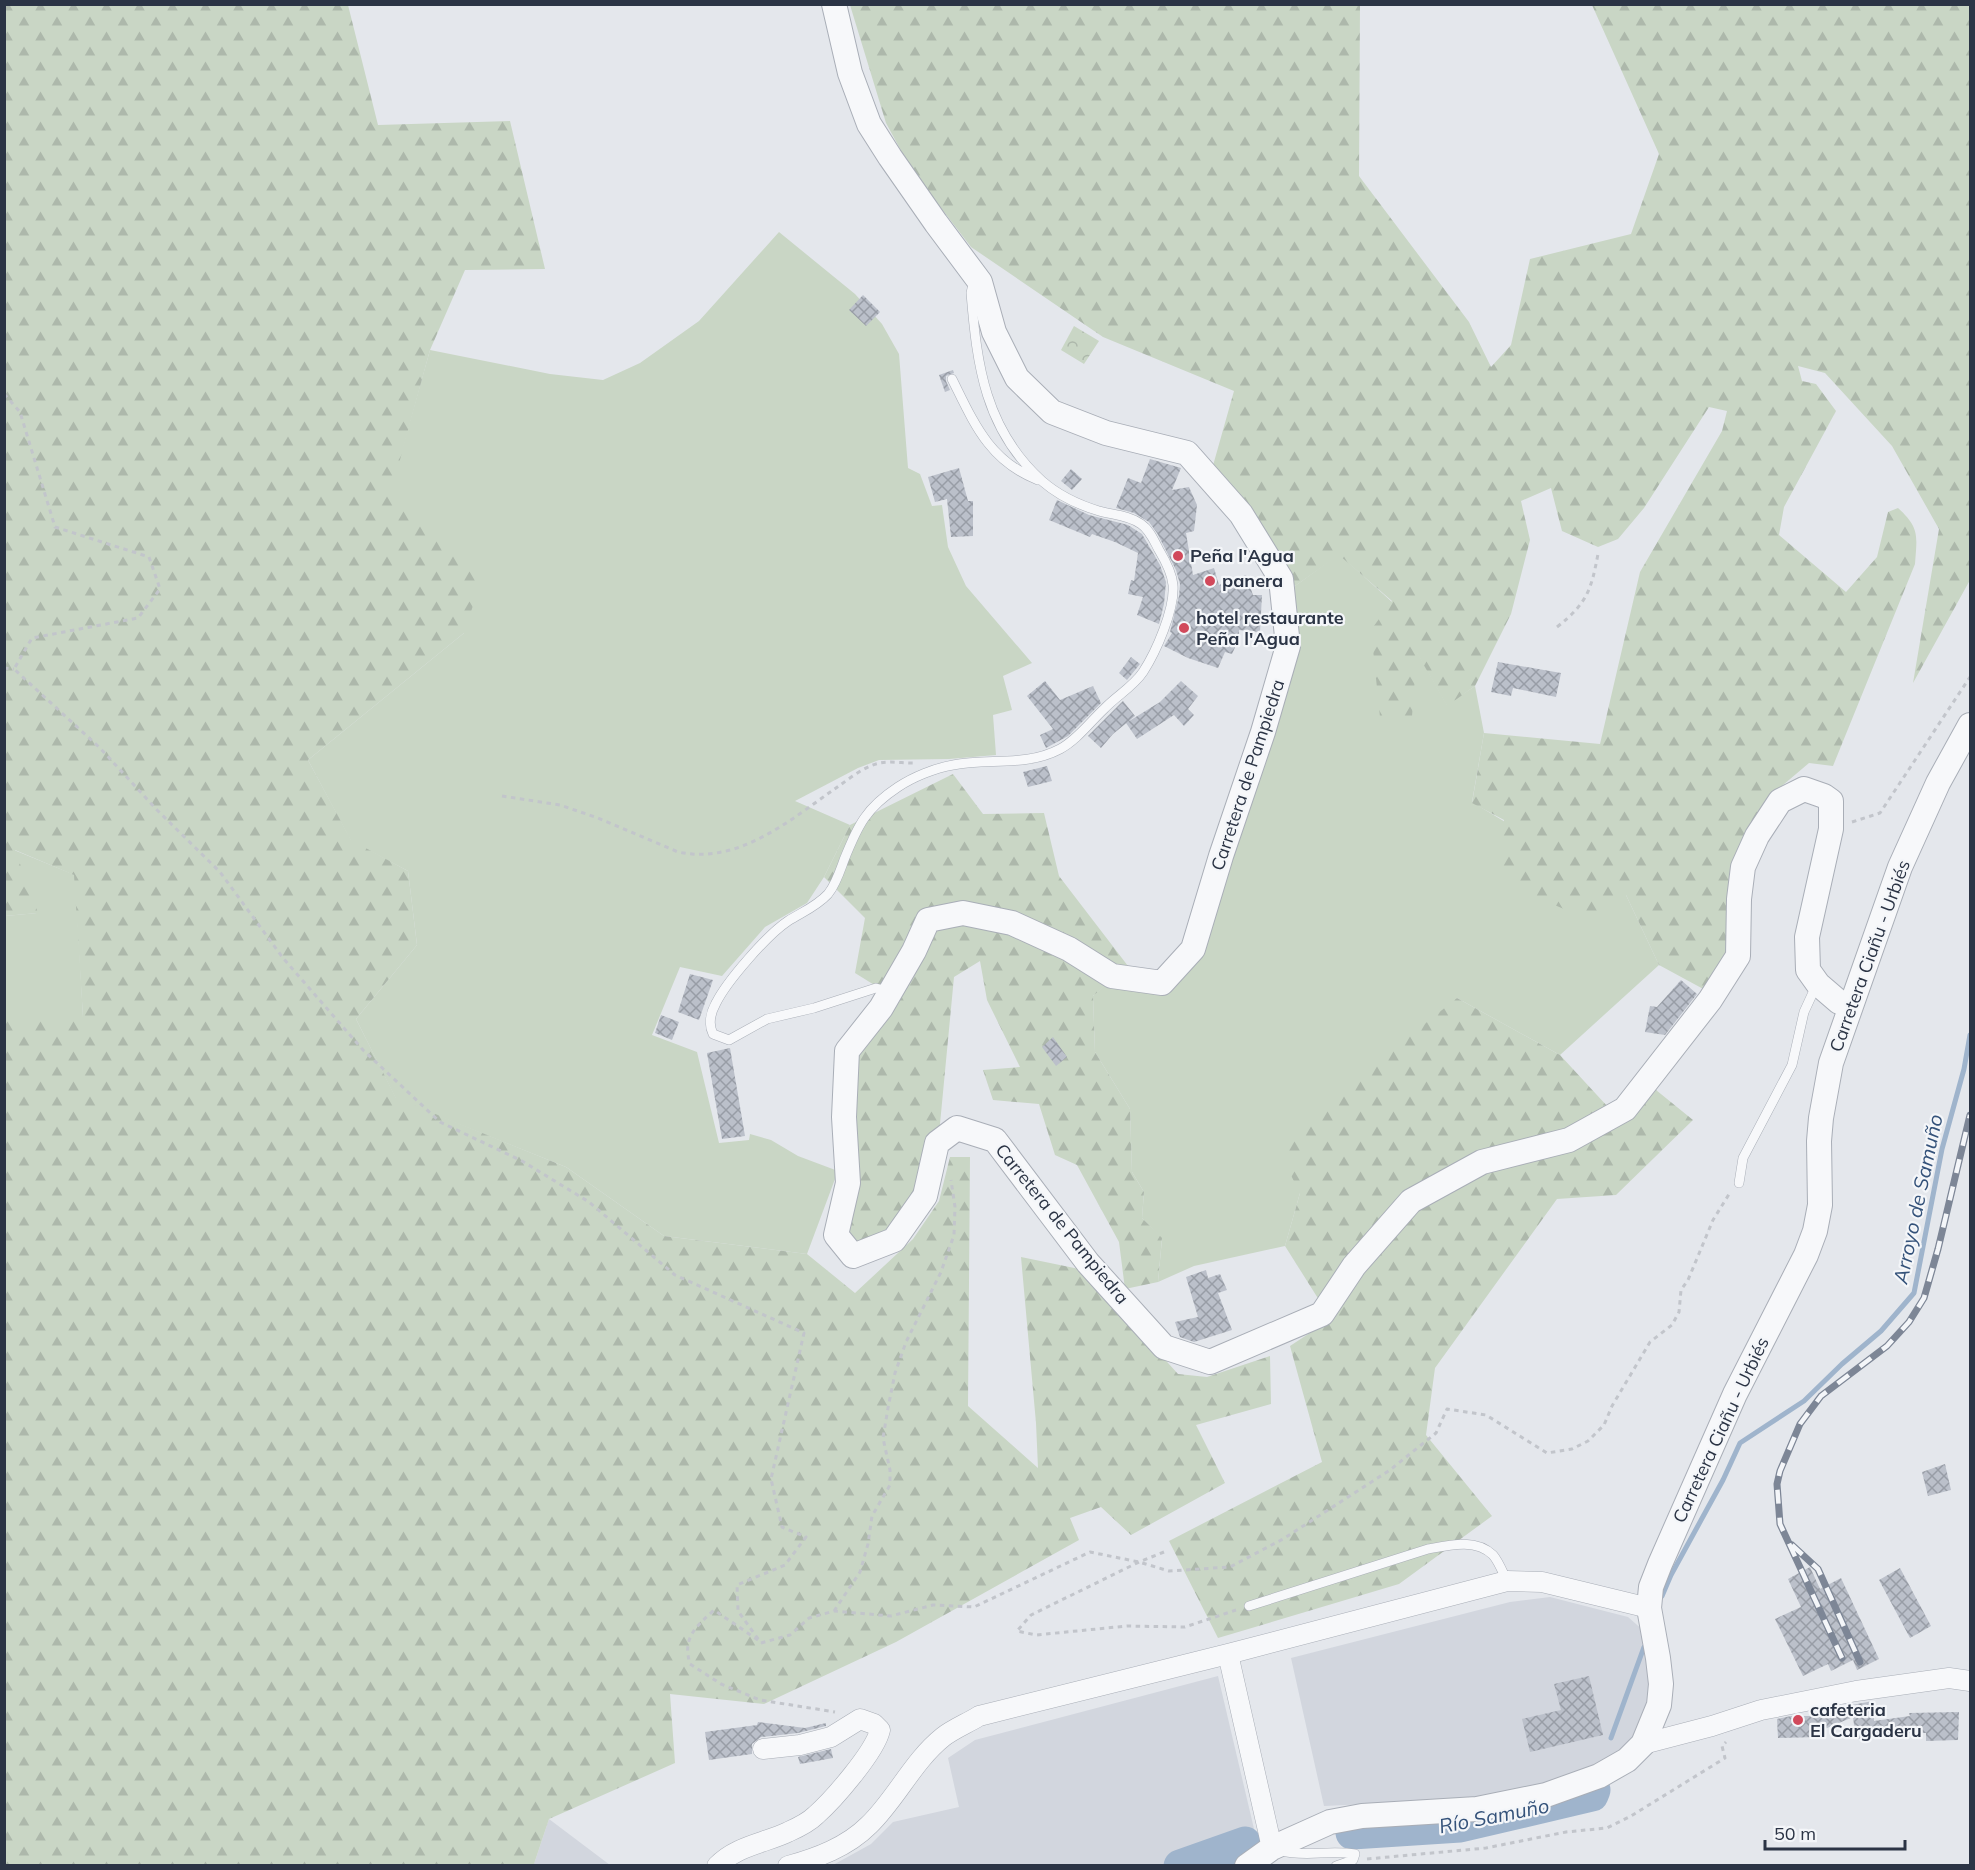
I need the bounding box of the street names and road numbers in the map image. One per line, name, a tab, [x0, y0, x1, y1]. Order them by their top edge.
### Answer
street label: Carretera de Pampiedra	[1206, 676, 1289, 873]
street label: Carretera Ciañu - Urbiés	[1824, 857, 1915, 1055]
street label: Carretera de Pampiedra	[991, 1139, 1134, 1308]
street label: Carretera Ciañu - Urbiés	[1667, 1333, 1774, 1526]

